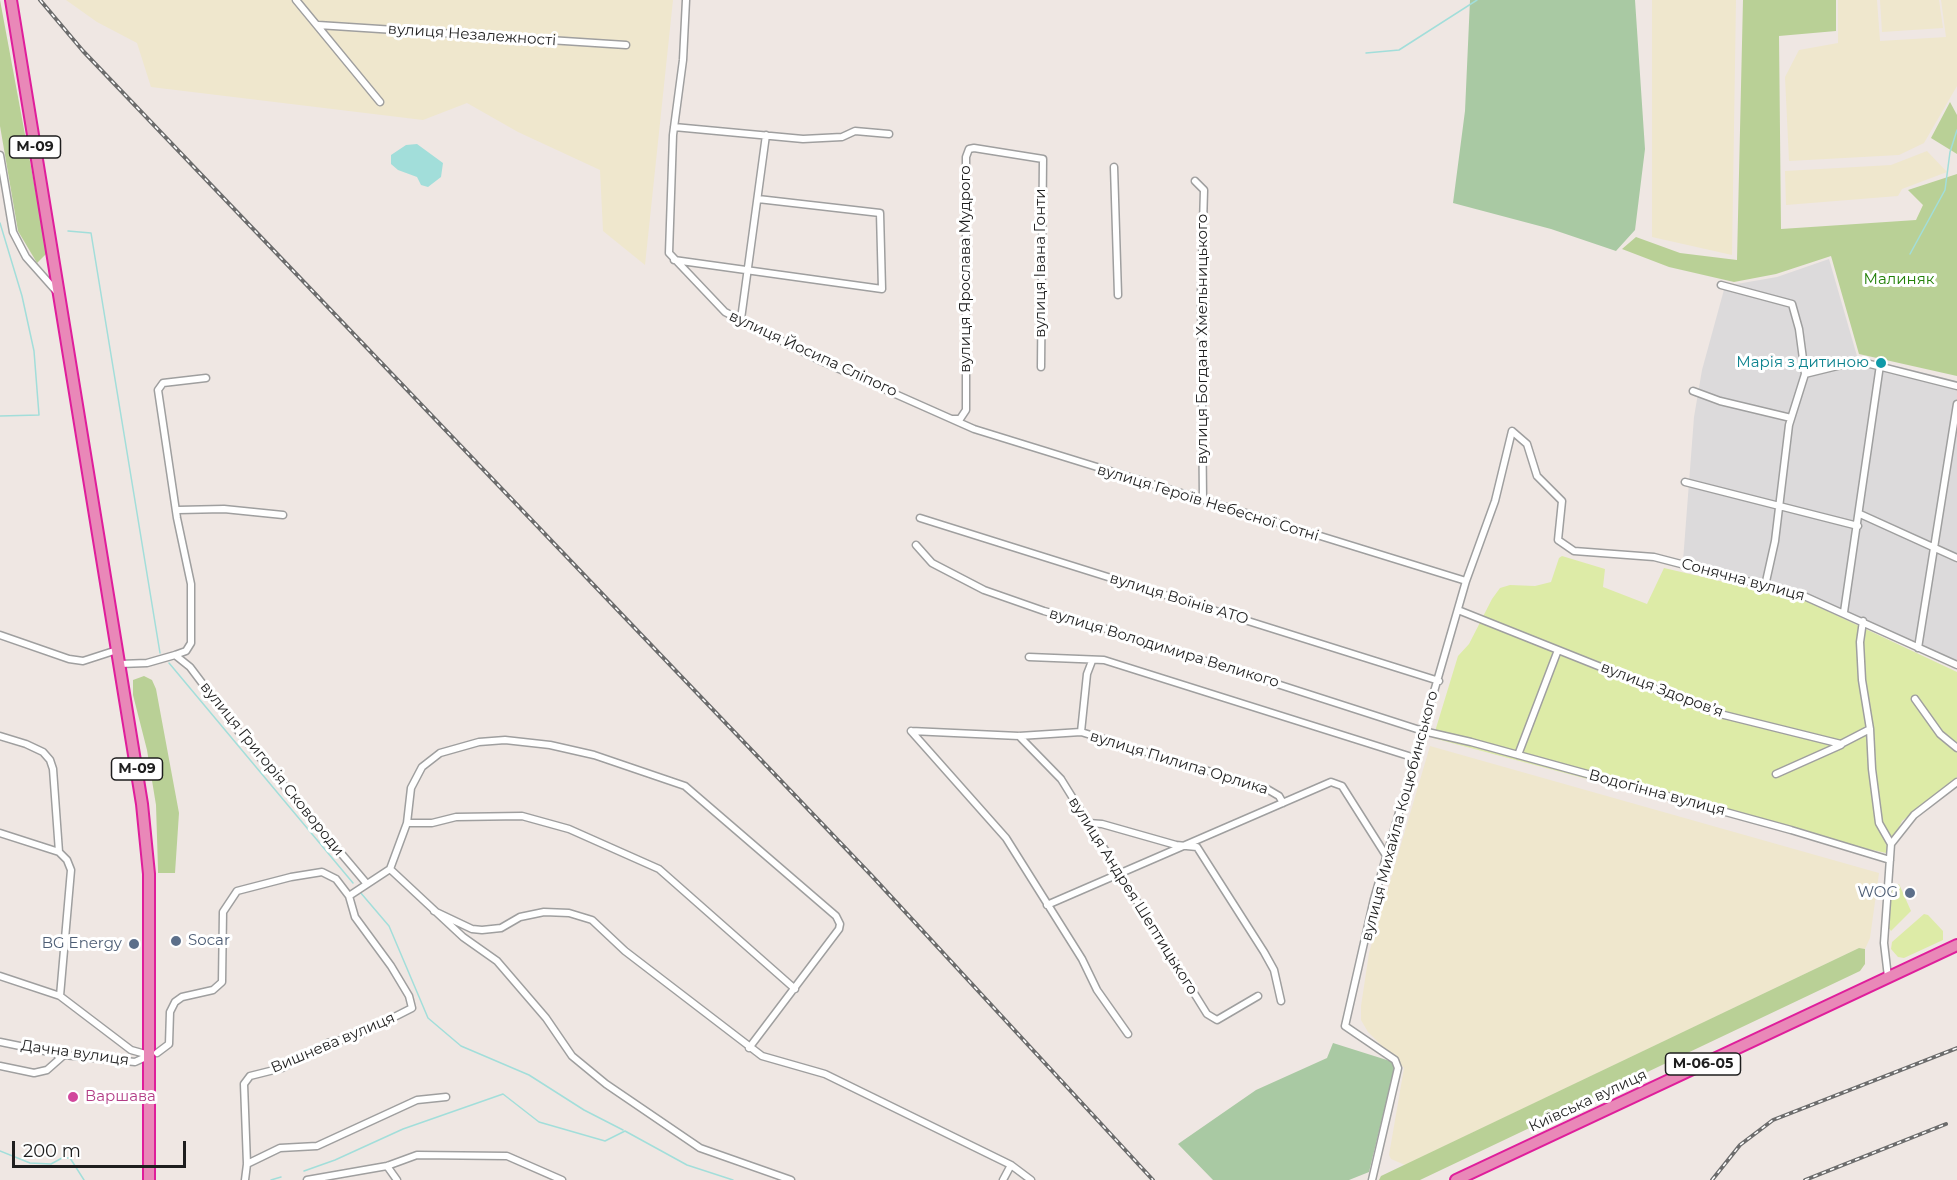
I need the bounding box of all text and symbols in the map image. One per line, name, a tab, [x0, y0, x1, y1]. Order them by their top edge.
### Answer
street label: вулиця Незалежності	[387, 20, 557, 50]
road number: М-09	[9, 136, 60, 158]
street label: вулиця Ярослава Мудрого	[957, 165, 975, 373]
street label: вулиця Івана Гонти	[1032, 188, 1050, 338]
street label: вулиця Богдана Хмельницького	[1194, 214, 1212, 464]
park label: Малиняк	[1864, 271, 1934, 289]
street label: вулиця Йосипа Сліпого	[726, 307, 900, 401]
place label: Марія з дитиною	[1736, 354, 1869, 372]
marker: Марія з дитиною	[1874, 356, 1888, 370]
street label: вулиця Героїв Небесної Сотні	[1095, 461, 1321, 545]
street label: Сонячна вулиця	[1679, 555, 1807, 605]
street label: вулиця Воїнів АТО	[1107, 569, 1251, 629]
street label: вулиця Володимира Великого	[1047, 604, 1281, 692]
street label: вулиця Здоровʼя	[1598, 658, 1726, 722]
street label: вулиця Григорія Сковороди	[196, 678, 348, 860]
street label: вулиця Михайла Коцюбинського	[1358, 689, 1442, 943]
street label: вулиця Пилипа Орлика	[1088, 727, 1270, 799]
road number: М-09	[112, 758, 162, 780]
street label: Водогінна вулиця	[1587, 766, 1727, 820]
street label: вулиця Андрея Шептицького	[1064, 794, 1202, 998]
place label: WOG	[1857, 884, 1898, 902]
marker: WOG	[1903, 886, 1917, 900]
place label: Socar	[188, 932, 230, 950]
marker: Socar	[169, 934, 183, 948]
place label: BG Energy	[42, 935, 122, 953]
marker: BG Energy	[127, 937, 141, 951]
street label: Вишнева вулиця	[268, 1009, 398, 1077]
street label: Дачна вулиця	[20, 1037, 130, 1069]
road number: М-06-05	[1666, 1053, 1740, 1075]
street label: Київська вулиця	[1526, 1066, 1650, 1136]
place label: Варшава	[85, 1088, 156, 1106]
marker: Варшава	[66, 1090, 80, 1104]
scale bar	[15, 1129, 189, 1167]
text: 200 m	[23, 1140, 81, 1162]

